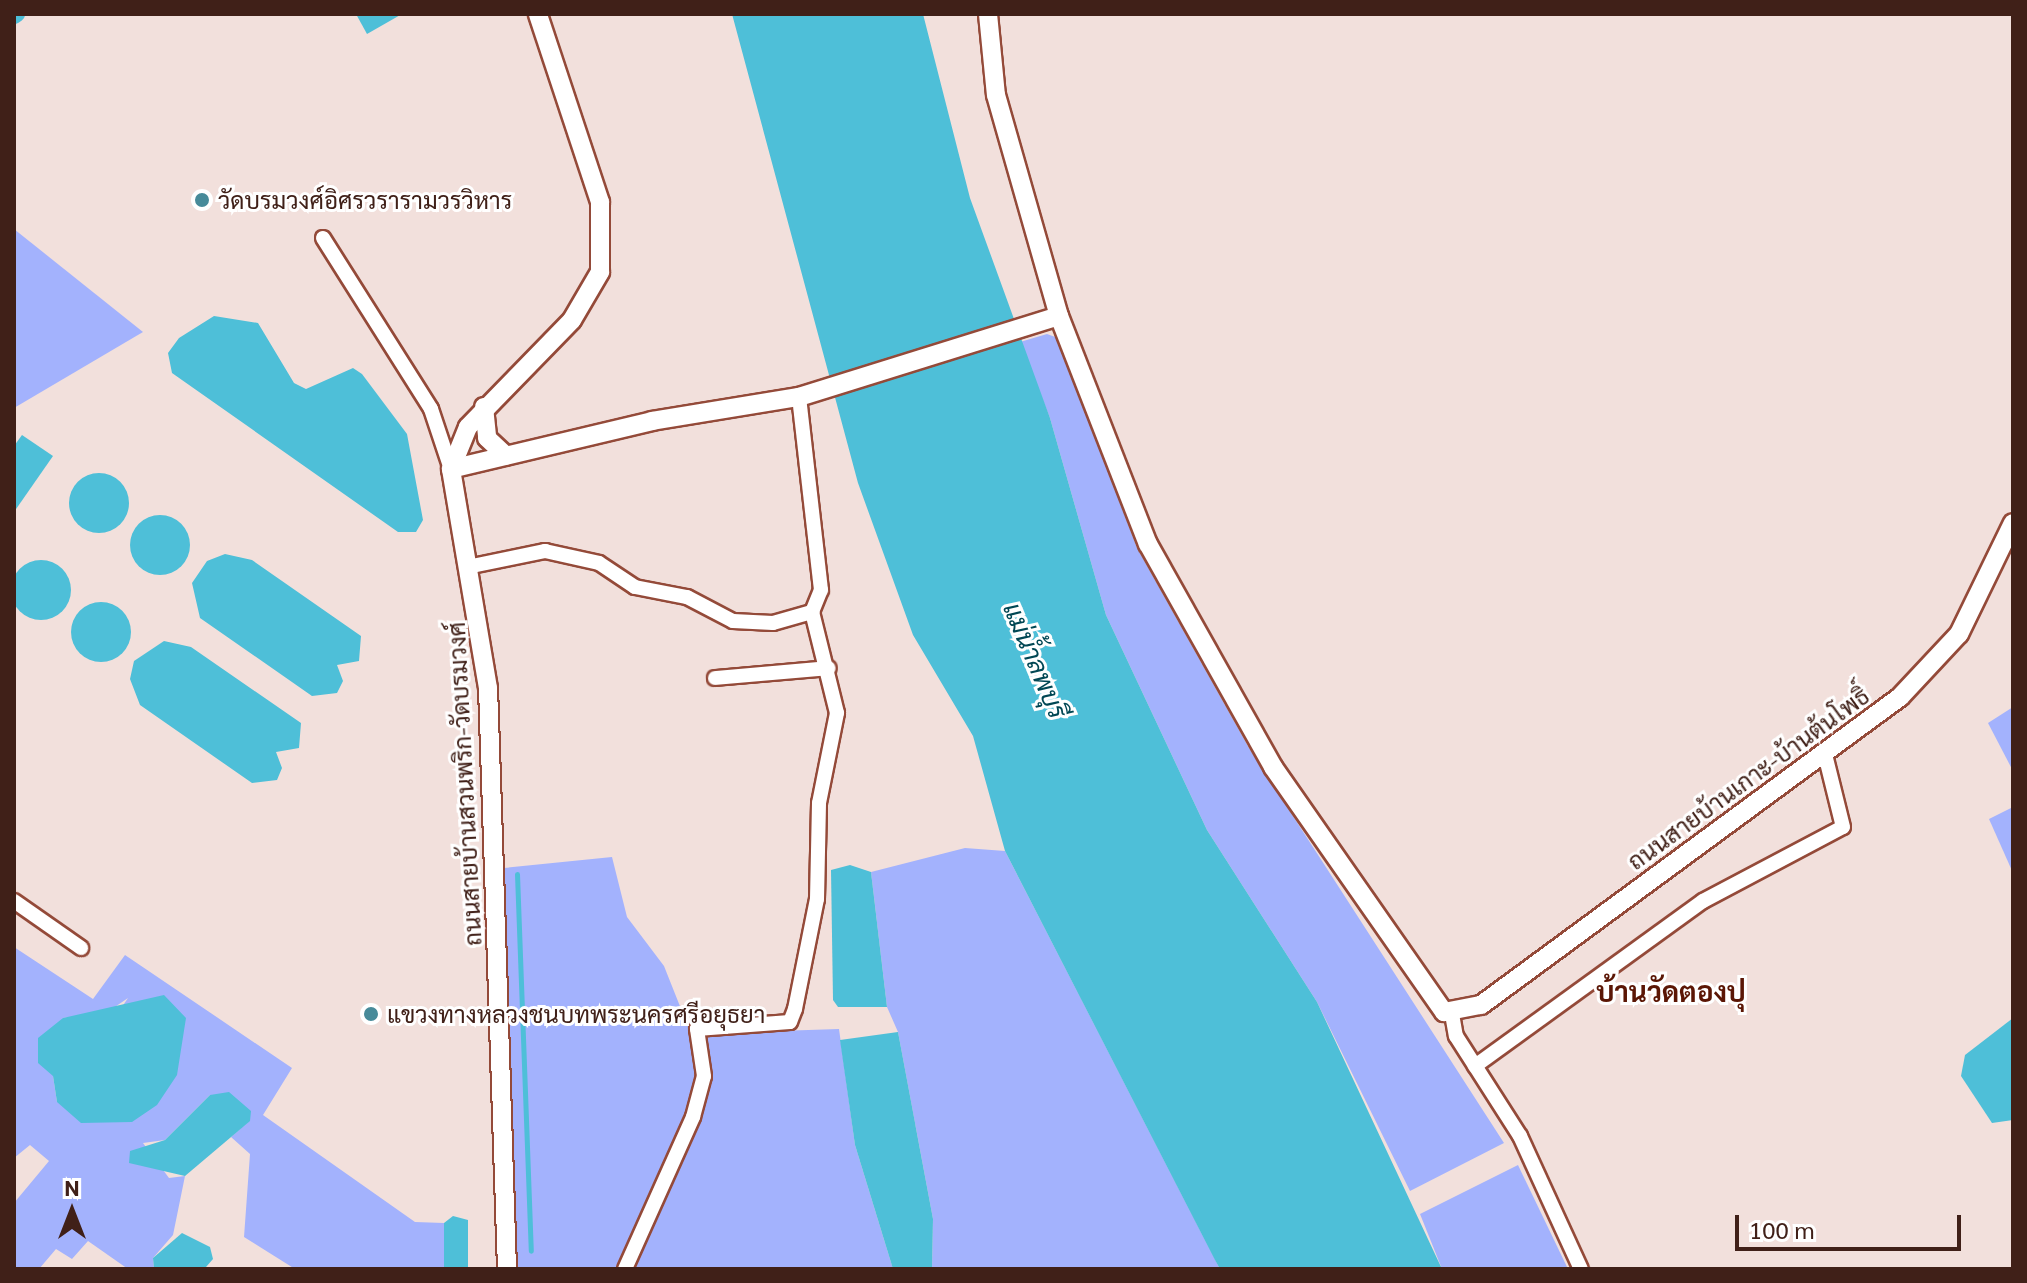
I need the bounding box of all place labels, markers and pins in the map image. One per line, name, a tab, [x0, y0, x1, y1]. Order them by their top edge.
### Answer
place label: วัดบรมวงศ์อิศรวรารามวรวิหาร	[218, 186, 512, 214]
marker: วัดบรมวงศ์อิศรวรารามวรวิหาร	[193, 191, 211, 209]
place label: แขวงทางหลวงชนบทพระนครศรีอยุธยา	[387, 1000, 765, 1028]
marker: แขวงทางหลวงชนบทพระนครศรีอยุธยา	[362, 1005, 380, 1023]

